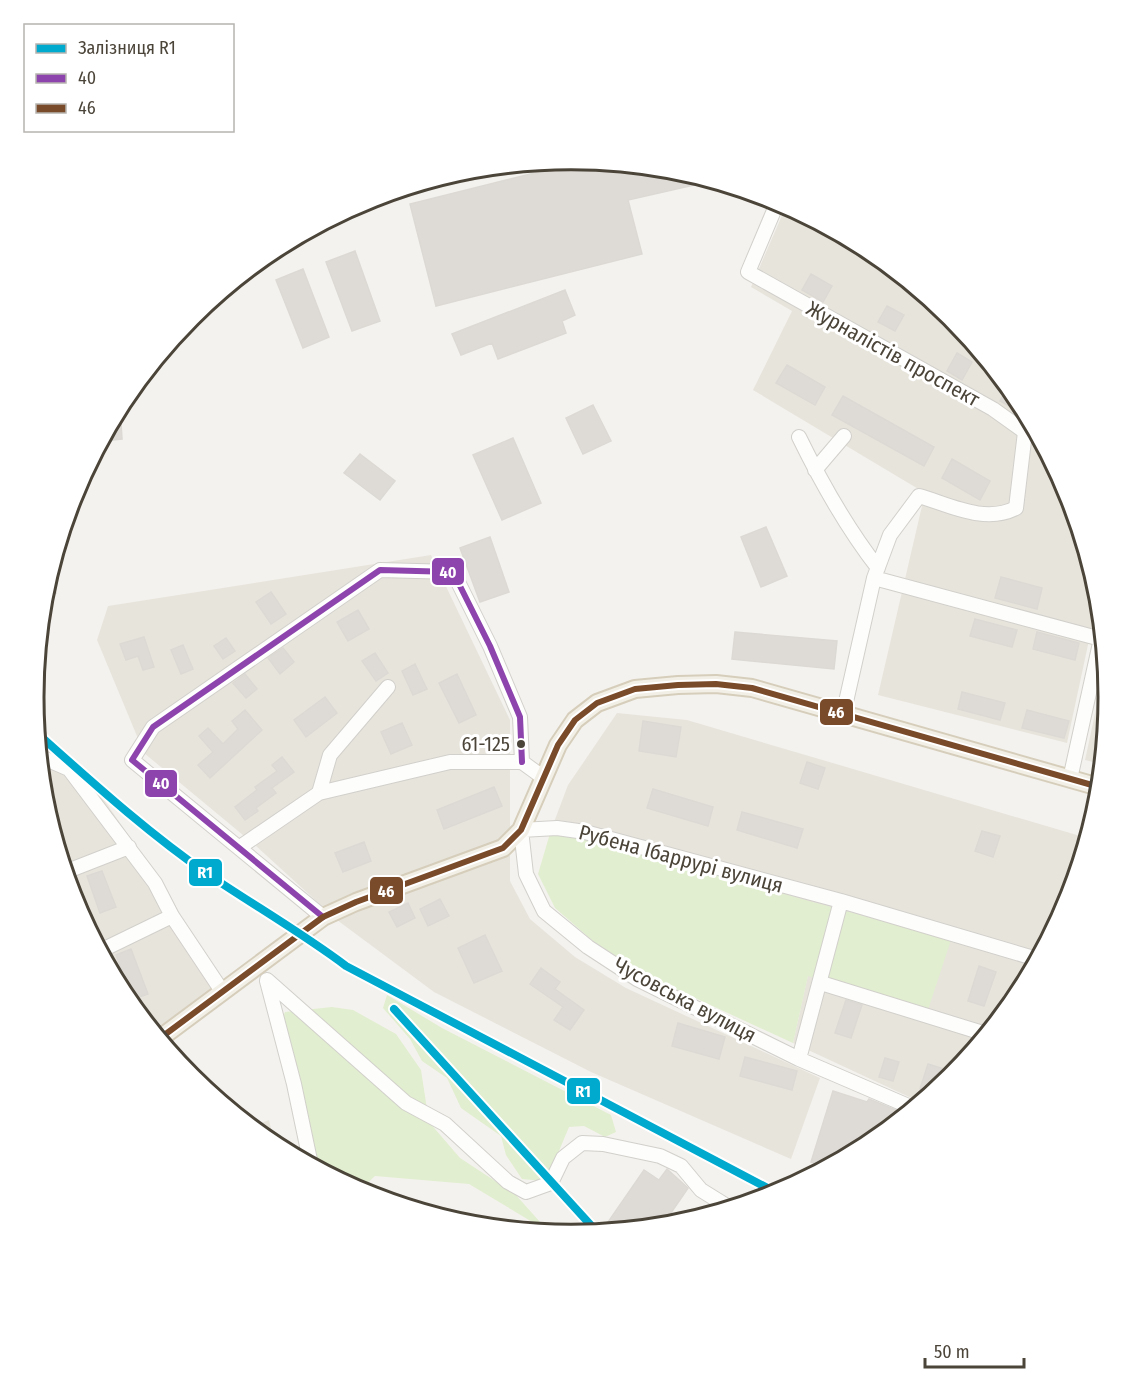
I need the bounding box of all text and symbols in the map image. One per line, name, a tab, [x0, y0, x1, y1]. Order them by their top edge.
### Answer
legend	[24, 24, 234, 132]
text: Залізниця R1	[78, 37, 176, 59]
text: 40	[78, 67, 96, 89]
text: 46	[78, 97, 96, 119]
street label: Журналістів проспект	[802, 296, 985, 413]
line badge: 40	[431, 557, 465, 586]
text: 40	[440, 563, 457, 582]
line badge: 46	[819, 698, 854, 726]
text: 46	[828, 703, 844, 722]
place label: 61-125	[461, 732, 510, 756]
marker: 61-125	[515, 738, 527, 750]
line badge: 40	[144, 769, 178, 798]
text: 40	[153, 774, 170, 793]
street label: Рубена Ібаррурі вулиця	[576, 819, 786, 899]
line badge: R1	[188, 858, 223, 887]
text: R1	[197, 863, 213, 882]
line badge: 46	[369, 876, 404, 905]
text: 46	[378, 882, 394, 901]
street label: Чусовська вулиця	[609, 952, 761, 1048]
line badge: R1	[566, 1077, 601, 1105]
text: R1	[575, 1082, 591, 1101]
scale bar	[925, 1331, 1024, 1369]
text: 50 m	[934, 1341, 970, 1363]

